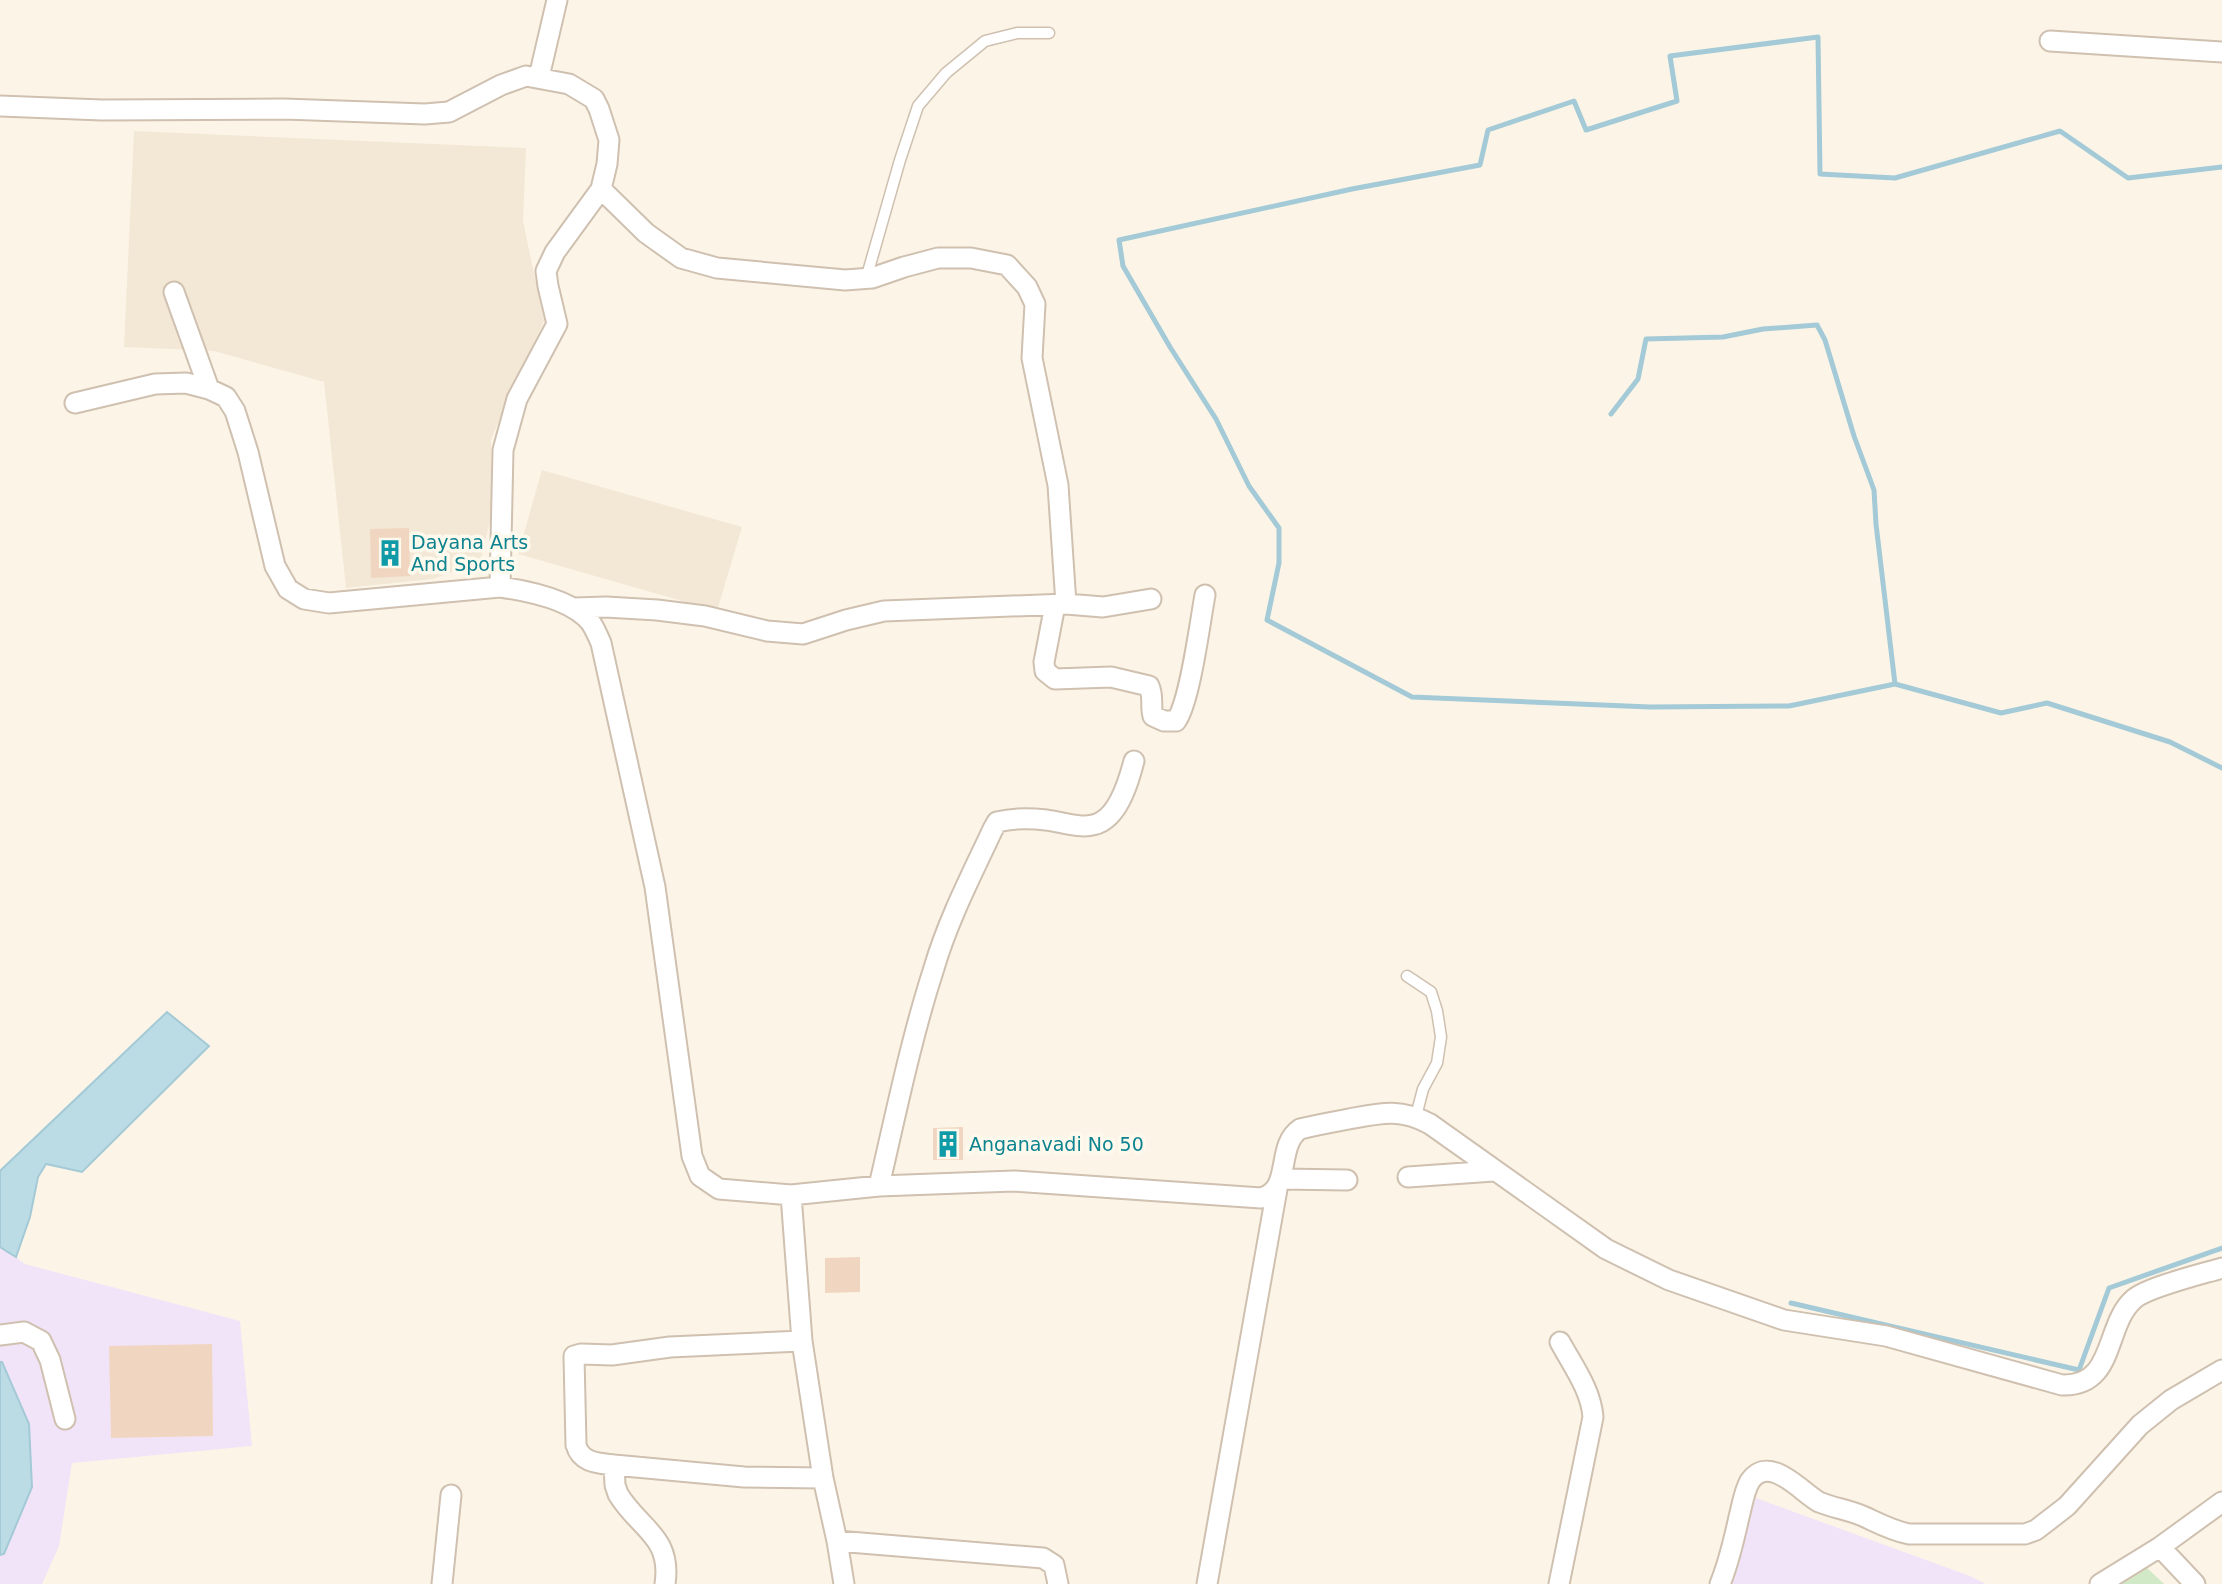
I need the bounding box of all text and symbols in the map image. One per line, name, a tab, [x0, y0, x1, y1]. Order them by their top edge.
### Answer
place label: Dayana Arts And Sports	[411, 531, 528, 575]
building icon: Dayana Arts And Sports	[375, 538, 405, 568]
building icon: Anganavadi No 50	[933, 1129, 963, 1159]
place label: Anganavadi No 50	[969, 1133, 1144, 1155]

